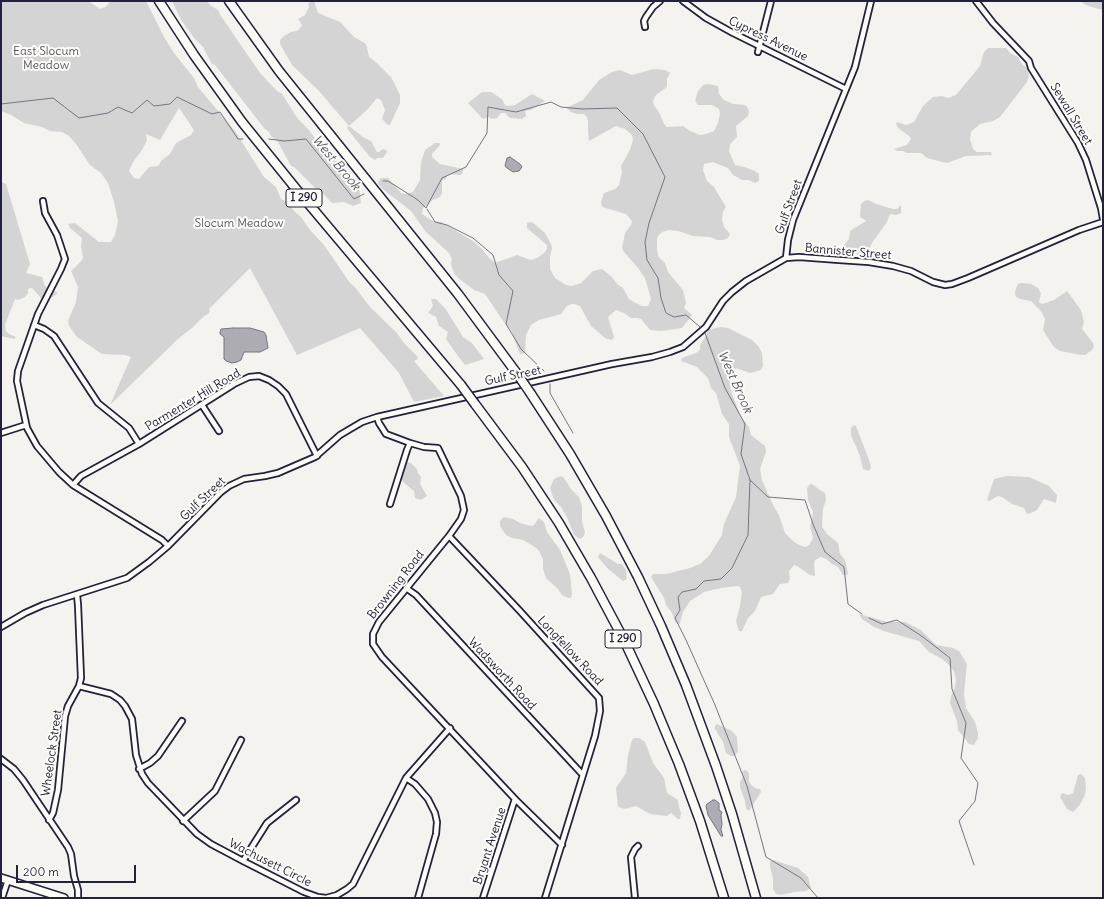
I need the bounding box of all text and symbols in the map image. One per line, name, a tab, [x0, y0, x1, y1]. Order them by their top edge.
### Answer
street label: Cypress Avenue	[726, 14, 810, 64]
park label: East Slocum Meadow	[13, 45, 79, 73]
street label: Sewall Street	[1047, 80, 1095, 148]
water label: West Brook	[309, 132, 363, 194]
street label: Gulf Street	[772, 178, 806, 236]
road number: I 290	[286, 189, 322, 207]
park label: Slocum Meadow	[195, 217, 283, 231]
street label: Bannister Street	[804, 241, 892, 263]
water label: West Brook	[714, 348, 756, 416]
street label: Gulf Street	[484, 363, 542, 389]
street label: Parmenter Hill Road	[143, 366, 243, 434]
street label: Gulf Street	[177, 474, 229, 524]
street label: Browning Road	[365, 548, 427, 622]
street label: Longfellow Road	[534, 613, 606, 689]
road number: I 290	[605, 630, 641, 648]
street label: Wadsworth Road	[465, 635, 539, 713]
street label: Wheelock Street	[39, 709, 65, 797]
street label: Bryant Avenue	[471, 806, 509, 886]
street label: Wachusett Circle	[226, 836, 314, 890]
scale bar	[18, 857, 138, 883]
text: 200 m	[23, 864, 59, 879]

